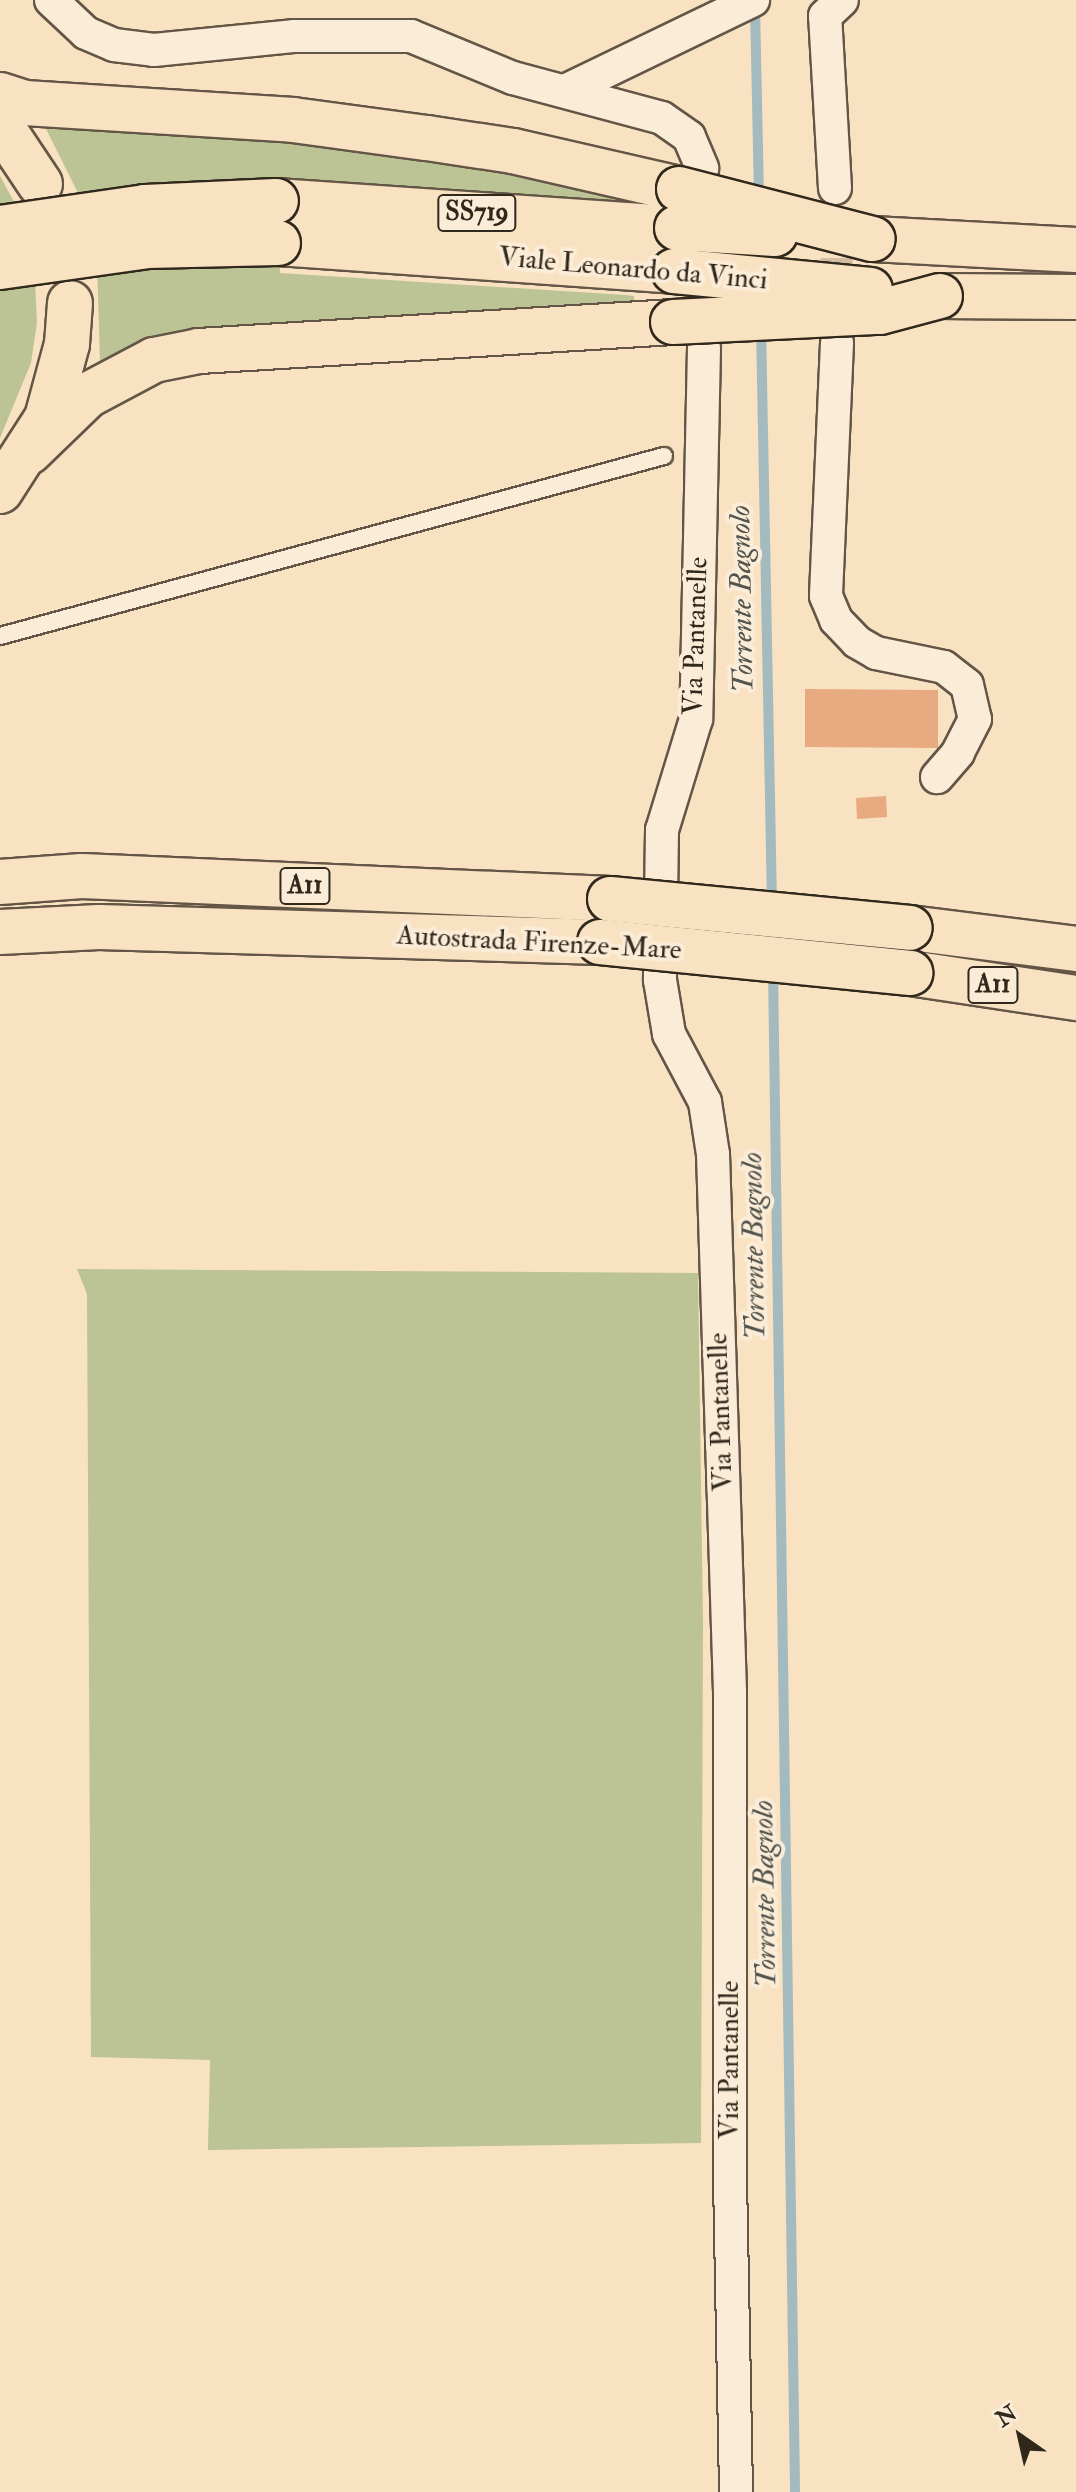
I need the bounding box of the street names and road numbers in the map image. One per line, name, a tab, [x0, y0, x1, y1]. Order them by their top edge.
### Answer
road number: SS719	[437, 191, 517, 235]
street label: Viale Leonardo da Vinci	[497, 241, 769, 297]
street label: Via Pantanelle	[676, 556, 716, 716]
road number: A11	[279, 864, 331, 908]
street label: Autostrada Firenze-Mare	[396, 919, 682, 967]
road number: A11	[967, 963, 1019, 1007]
street label: Via Pantanelle	[701, 1332, 741, 1492]
street label: Via Pantanelle	[713, 1981, 747, 2139]

